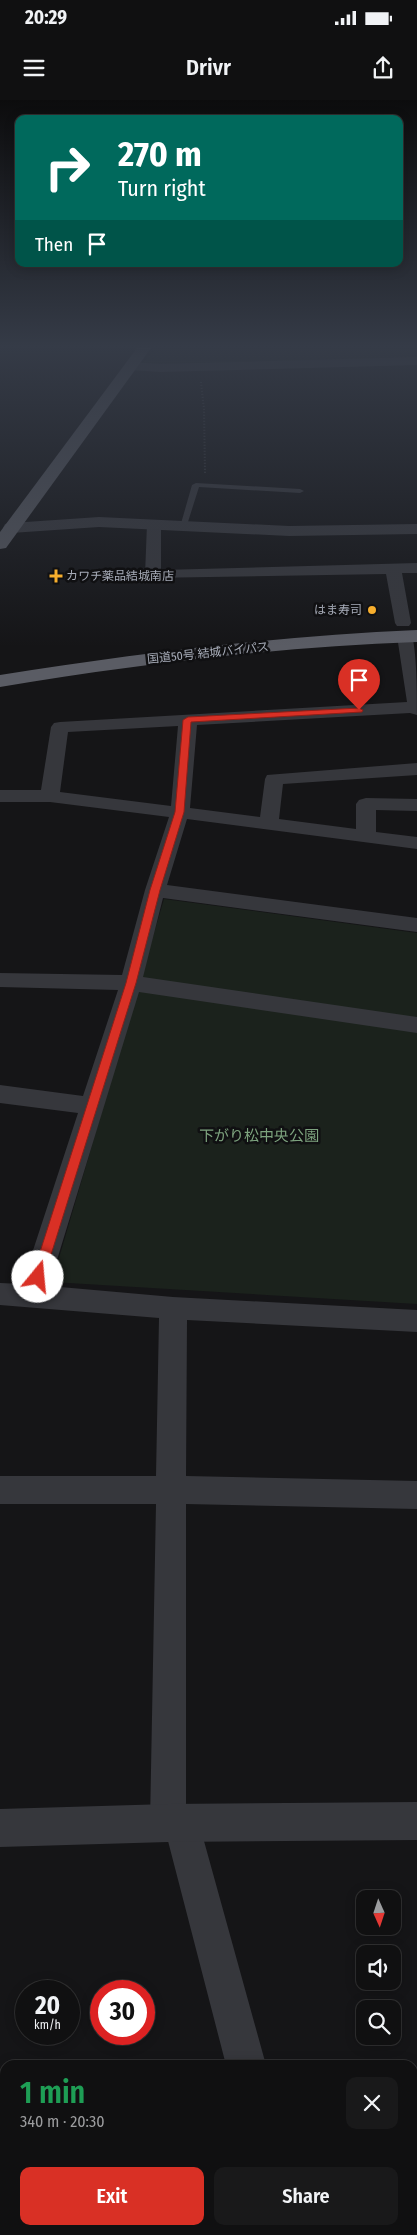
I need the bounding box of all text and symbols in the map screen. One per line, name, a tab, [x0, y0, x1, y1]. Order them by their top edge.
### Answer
text: 20:29	[25, 6, 67, 29]
icon: menu	[20, 54, 48, 82]
text: Drivr	[186, 54, 231, 81]
icon: share	[369, 54, 397, 82]
text: 270 m	[118, 133, 202, 175]
icon: right	[35, 135, 100, 200]
text: Turn right	[118, 175, 206, 202]
icon: arrive	[83, 230, 111, 258]
text: Then	[35, 233, 73, 256]
place label: カワチ薬品結城南店	[66, 569, 174, 583]
marker: カワチ薬品結城南店	[50, 570, 62, 582]
place label: はま寿司	[314, 603, 362, 617]
marker: はま寿司	[366, 604, 378, 616]
street label: 国道50号 結城バイパス	[146, 640, 270, 666]
pin	[338, 659, 380, 710]
icon: arrive	[345, 666, 373, 694]
park label: 下がり松中央公園	[199, 1127, 319, 1145]
position arrow	[11, 1250, 63, 1302]
north arrow	[356, 1890, 401, 1935]
map controls	[356, 1890, 401, 2045]
button: sound	[356, 1945, 401, 1990]
speed limit sign: 30	[90, 1980, 155, 2045]
text: 20	[35, 1991, 60, 2021]
button: search	[356, 2000, 401, 2045]
text: km/h	[34, 2018, 61, 2032]
text: 1 min	[20, 2075, 85, 2111]
button: close	[346, 2077, 398, 2129]
text: 340 m · 20:30	[20, 2112, 105, 2131]
button: Exit	[20, 2167, 204, 2225]
button: Share	[214, 2167, 398, 2225]

